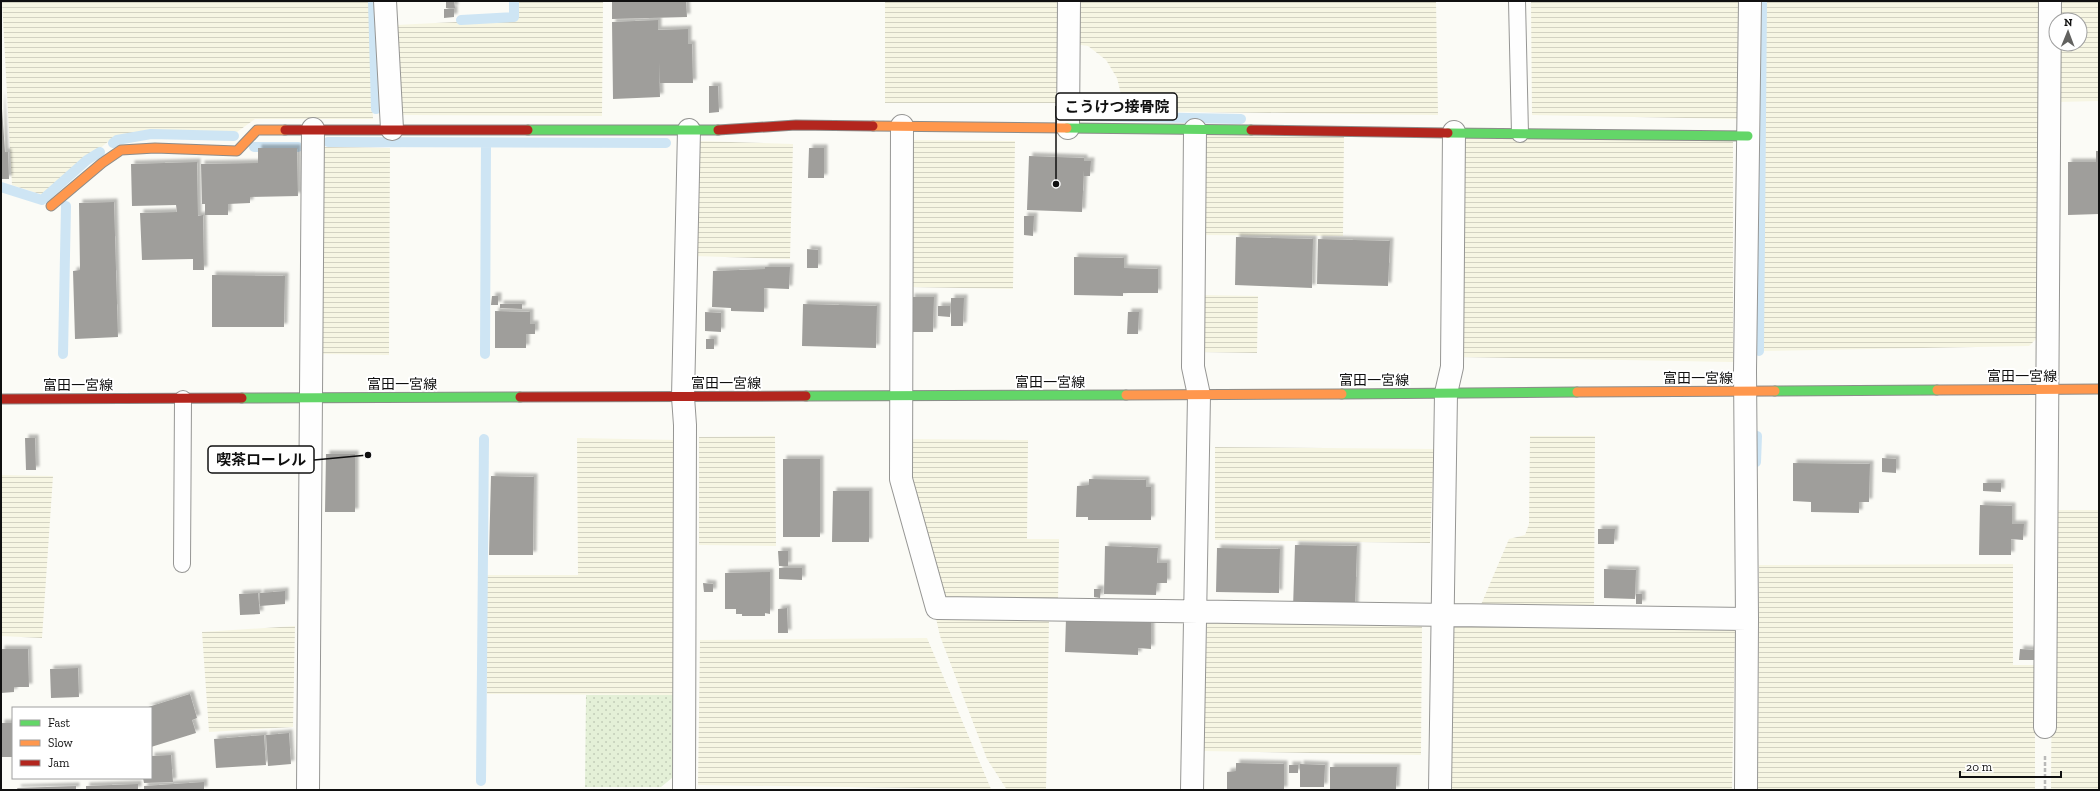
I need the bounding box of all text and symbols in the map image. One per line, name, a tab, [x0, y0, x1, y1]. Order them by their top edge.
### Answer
north arrow	[2048, 12, 2088, 52]
text: N	[2064, 16, 2073, 29]
callout: こうけつ接骨院	[1056, 93, 1177, 120]
text: こうけつ接骨院	[1064, 98, 1170, 116]
street label: 富田一宮線	[1987, 368, 2057, 385]
street label: 富田一宮線	[1663, 370, 1733, 387]
street label: 富田一宮線	[1339, 372, 1409, 389]
street label: 富田一宮線	[1015, 374, 1085, 391]
street label: 富田一宮線	[691, 375, 761, 392]
street label: 富田一宮線	[367, 376, 437, 393]
street label: 富田一宮線	[43, 377, 113, 394]
callout: 喫茶ローレル	[208, 446, 314, 473]
text: 喫茶ローレル	[216, 451, 306, 469]
legend	[12, 707, 152, 779]
text: Fast	[48, 716, 71, 730]
text: Slow	[48, 736, 74, 750]
scale bar	[1960, 753, 2061, 779]
text: Jam	[48, 756, 70, 770]
text: 20 m	[1966, 760, 1993, 774]

